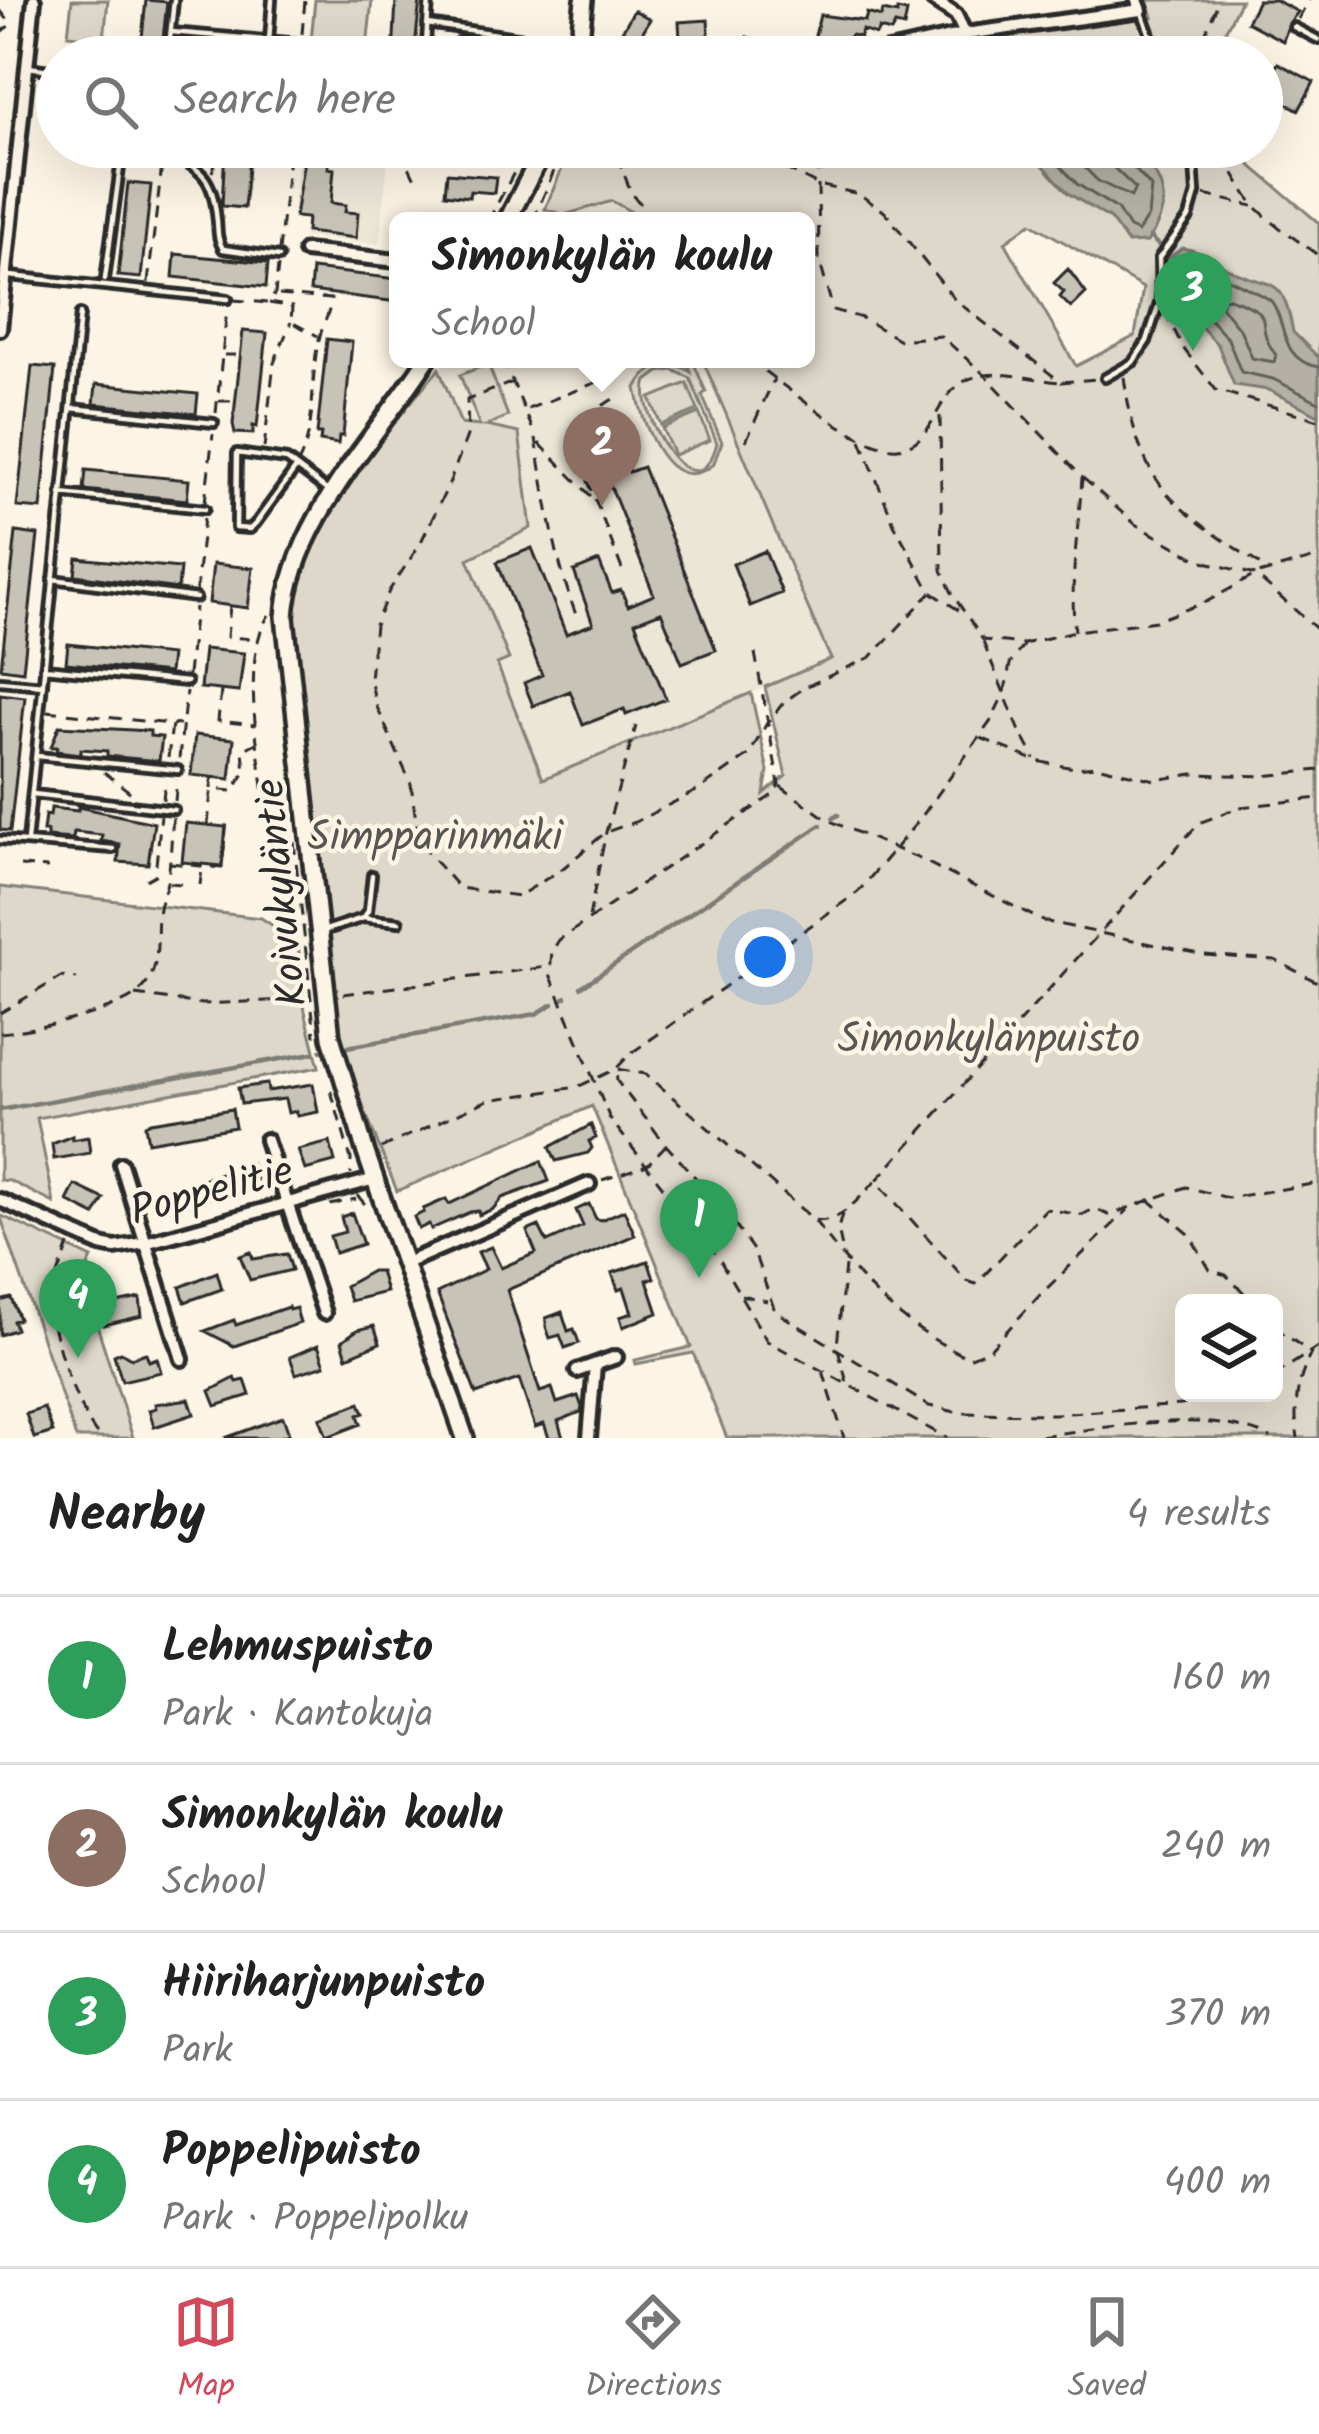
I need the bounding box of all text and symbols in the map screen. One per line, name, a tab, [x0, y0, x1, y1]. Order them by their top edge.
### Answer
search box	[36, 36, 1283, 168]
text: Search here	[174, 66, 396, 138]
icon: search	[78, 69, 144, 135]
popup	[389, 212, 815, 368]
text: Simonkylän koulu	[432, 223, 772, 295]
pin: 3	[1154, 252, 1232, 351]
text: School	[432, 295, 536, 357]
pin: 2	[563, 407, 641, 506]
street label: Koivukyläntie	[237, 775, 328, 1010]
park label: Simpparinmäki	[308, 805, 564, 872]
your location	[735, 927, 795, 987]
park label: Simonkylänpuisto	[838, 1007, 1140, 1074]
street label: Poppelitie	[123, 1138, 301, 1246]
pin: 1	[660, 1179, 738, 1278]
pin: 4	[39, 1259, 117, 1358]
map controls	[1175, 1294, 1283, 1402]
button: layers	[1175, 1294, 1283, 1402]
text: Nearby	[48, 1476, 205, 1557]
text: 4 results	[1127, 1485, 1271, 1547]
text: Lehmuspuisto	[162, 1613, 433, 1685]
text: 1	[81, 1649, 93, 1711]
text: 160 m	[1171, 1649, 1271, 1711]
text: Park · Kantokuja	[162, 1685, 433, 1747]
text: Simonkylän koulu	[162, 1781, 502, 1853]
text: 2	[76, 1817, 98, 1879]
text: 240 m	[1161, 1817, 1271, 1879]
text: School	[162, 1853, 266, 1915]
text: Hiiriharjunpuisto	[162, 1949, 485, 2021]
text: 3	[76, 1985, 98, 2047]
text: 370 m	[1165, 1985, 1271, 2047]
text: Park	[162, 2021, 233, 2083]
text: Poppelipuisto	[162, 2117, 421, 2189]
text: 4	[76, 2153, 98, 2215]
text: 400 m	[1164, 2153, 1271, 2215]
text: Park · Poppelipolku	[162, 2189, 469, 2251]
tab: Map	[173, 2289, 239, 2414]
tab: Directions	[585, 2289, 722, 2414]
tab: Saved	[1068, 2289, 1146, 2414]

